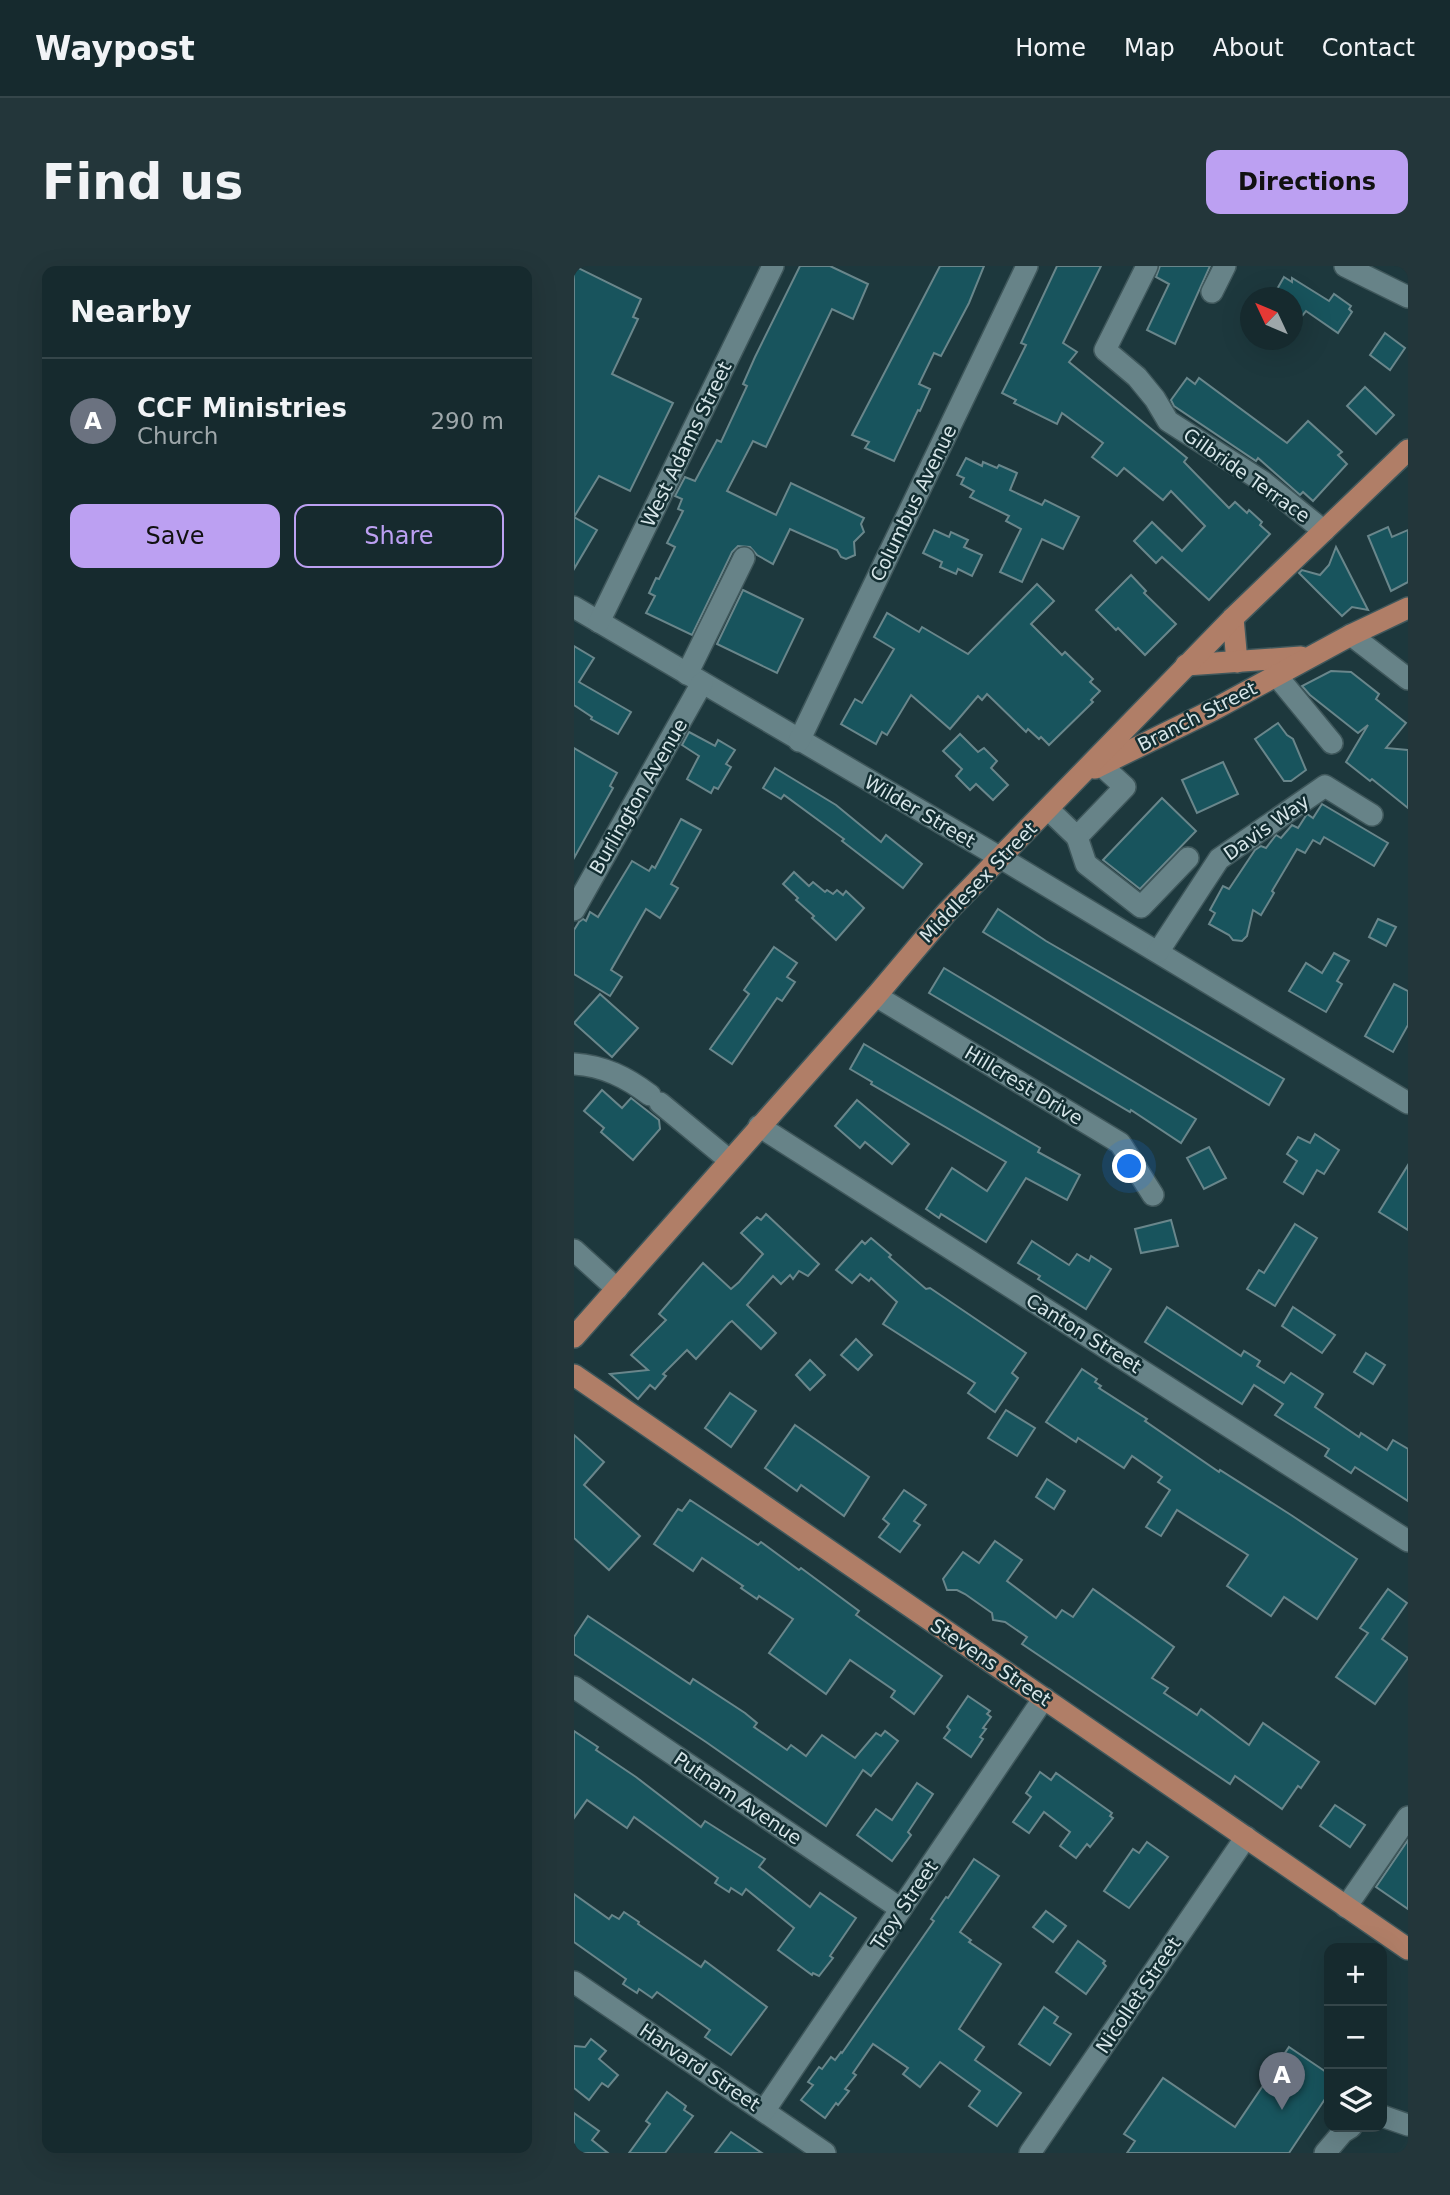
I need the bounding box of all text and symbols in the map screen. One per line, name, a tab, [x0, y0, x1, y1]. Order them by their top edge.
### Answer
text: Waypost	[35, 29, 195, 68]
text: Home	[1015, 34, 1086, 62]
text: Map	[1124, 34, 1175, 62]
text: About	[1213, 34, 1284, 62]
text: Contact	[1322, 34, 1415, 62]
button: Directions	[1206, 150, 1408, 214]
text: Find us	[42, 154, 243, 211]
north arrow	[1240, 287, 1303, 350]
text: Nearby	[70, 294, 192, 329]
street label: West Adams Street	[636, 358, 736, 530]
text: CCF Ministries	[137, 393, 347, 423]
text: A	[84, 408, 102, 434]
text: 290 m	[430, 408, 504, 434]
street label: Columbus Avenue	[866, 421, 960, 585]
text: Church	[137, 423, 218, 449]
street label: Gilbride Terrace	[1180, 423, 1314, 527]
button: Save	[70, 504, 280, 568]
button: Share	[294, 504, 504, 568]
street label: Branch Street	[1134, 677, 1260, 755]
street label: Burlington Avenue	[585, 715, 691, 877]
street label: Wilder Street	[861, 770, 979, 852]
street label: Davis Way	[1219, 790, 1313, 864]
street label: Middlesex Street	[915, 817, 1041, 947]
street label: Hillcrest Drive	[961, 1041, 1087, 1129]
your location	[1112, 1149, 1146, 1183]
street label: Canton Street	[1022, 1289, 1146, 1377]
street label: Stevens Street	[927, 1614, 1055, 1710]
street label: Putnam Avenue	[670, 1747, 806, 1849]
street label: Troy Street	[866, 1856, 942, 1955]
street label: Nicollet Street	[1091, 1933, 1185, 2057]
map controls	[1324, 1943, 1387, 2132]
button: +	[1324, 1943, 1387, 2006]
button: −	[1324, 2006, 1387, 2069]
street label: Harvard Street	[636, 2019, 764, 2115]
pin: A	[1259, 2052, 1305, 2110]
button: layers	[1324, 2069, 1387, 2132]

